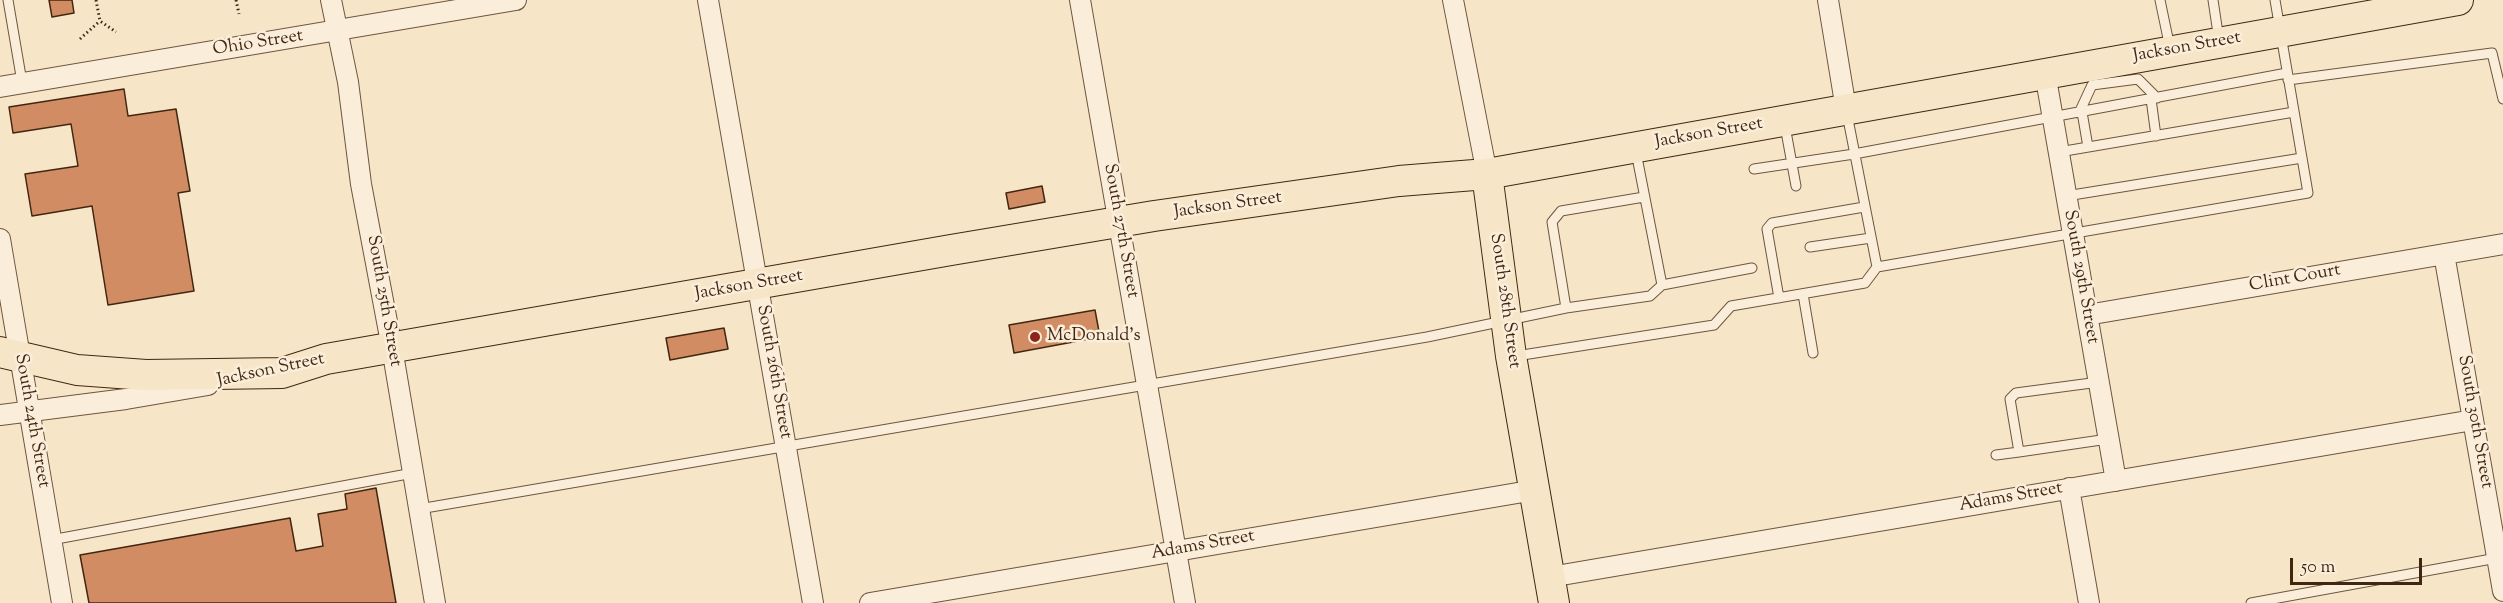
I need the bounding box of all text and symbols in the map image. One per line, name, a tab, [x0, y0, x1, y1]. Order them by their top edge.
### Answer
street label: Ohio Street	[211, 26, 305, 62]
street label: Jackson Street	[2131, 28, 2243, 68]
street label: Jackson Street	[1653, 114, 1765, 154]
street label: South 27th Street	[1098, 162, 1142, 300]
street label: Jackson Street	[1173, 188, 1283, 224]
street label: South 29th Street	[2058, 208, 2102, 346]
street label: South 28th Street	[1484, 232, 1524, 370]
street label: South 25th Street	[361, 234, 405, 368]
street label: Clint Court	[2248, 260, 2342, 298]
street label: Jackson Street	[693, 266, 805, 306]
street label: South 26th Street	[751, 303, 795, 441]
place label: McDonald's	[1047, 326, 1141, 348]
marker: McDonald's	[1028, 330, 1042, 344]
street label: Jackson Street	[215, 349, 327, 393]
street label: South 24th Street	[9, 352, 53, 490]
street label: South 30th Street	[2452, 354, 2496, 490]
street label: Adams Street	[1958, 478, 2064, 518]
street label: Adams Street	[1150, 526, 1256, 566]
scale bar	[2293, 546, 2425, 584]
text: 50 m	[2301, 555, 2335, 581]

